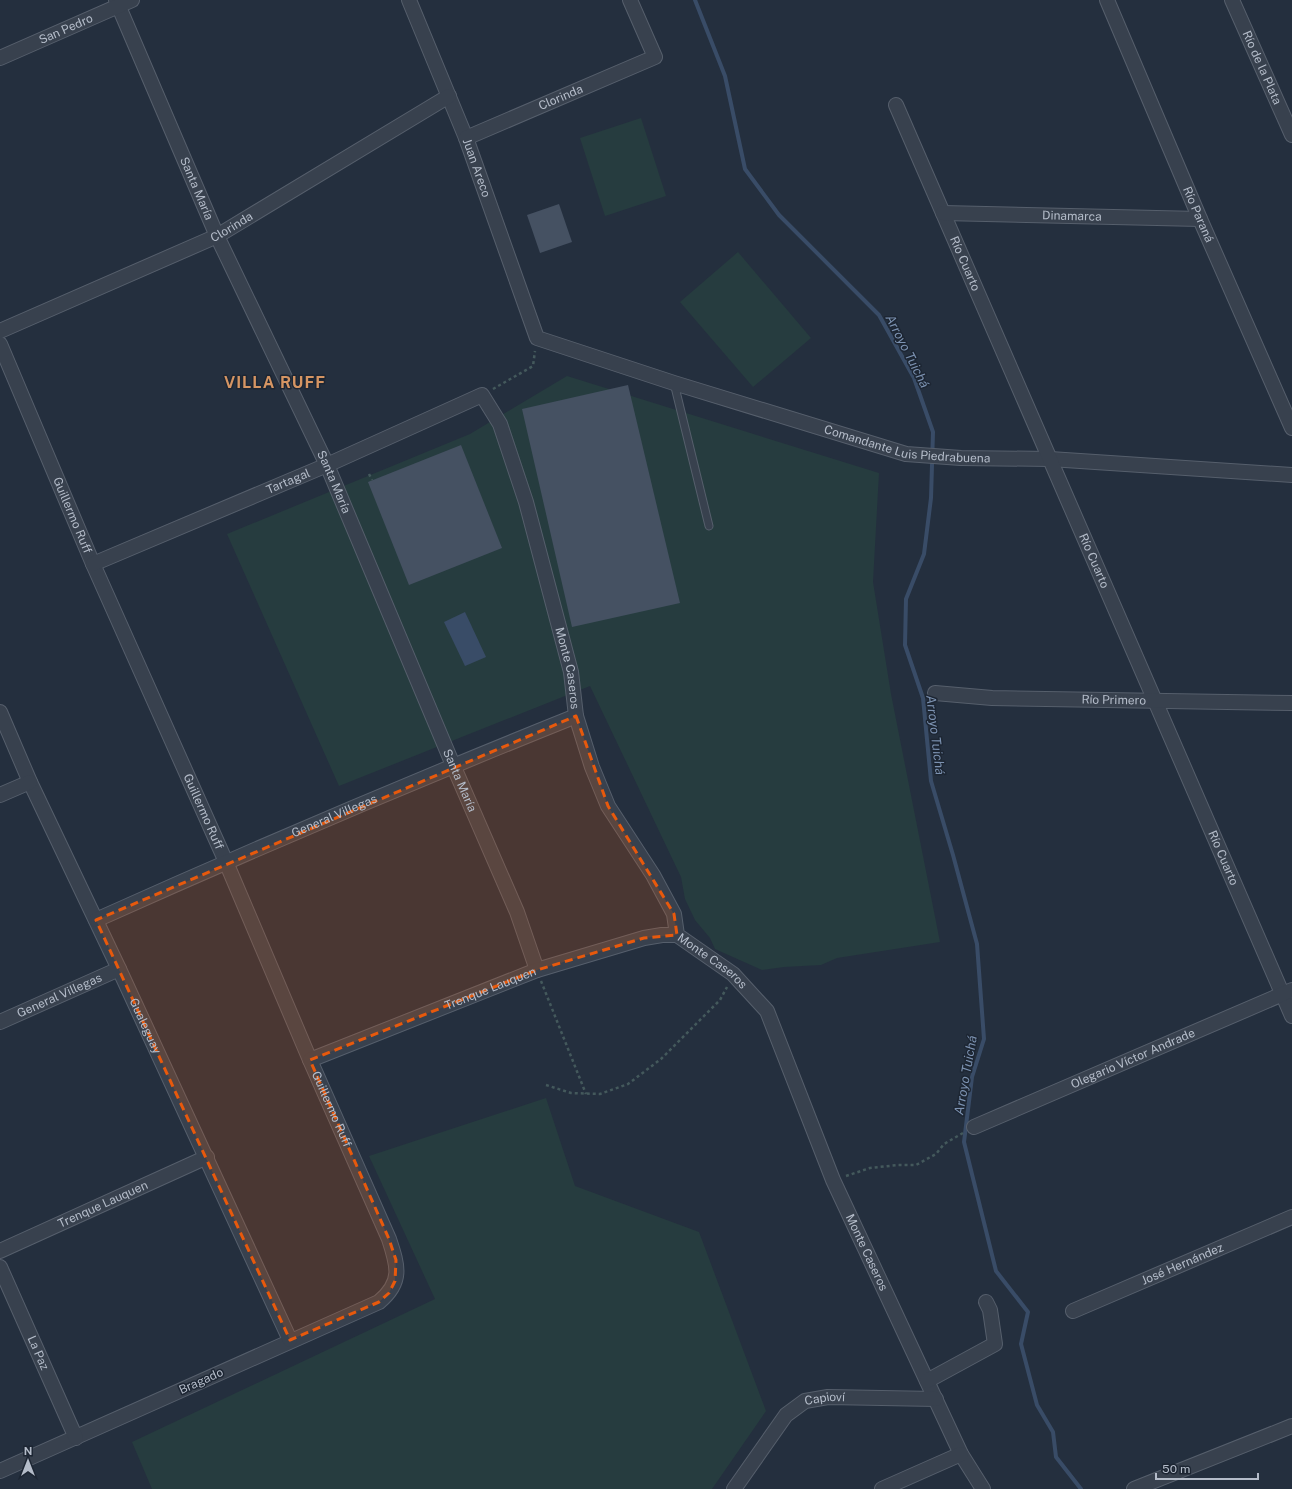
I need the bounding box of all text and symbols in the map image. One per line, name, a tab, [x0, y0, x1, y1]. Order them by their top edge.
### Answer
street label: San Pedro	[37, 11, 95, 47]
street label: Río de la Plata	[1240, 29, 1285, 107]
street label: Clorinda	[536, 82, 585, 113]
street label: Juan Areco	[460, 137, 494, 199]
street label: Santa María	[177, 155, 216, 222]
street label: Río Paraná	[1180, 184, 1216, 245]
street label: Dinamarca	[1042, 208, 1102, 224]
street label: Clorinda	[208, 209, 255, 245]
street label: Río Cuarto	[947, 234, 983, 293]
water label: Arroyo Tuichá	[883, 312, 933, 391]
district label: VILLA RUFF	[224, 373, 326, 392]
street label: Comandante Luis Piedrabuena	[822, 422, 991, 465]
street label: Santa María	[314, 448, 353, 515]
street label: Tartagal	[264, 466, 313, 497]
street label: Guillermo Ruff	[50, 475, 95, 556]
street label: Río Cuarto	[1076, 531, 1112, 591]
street label: Monte Caseros	[552, 626, 582, 710]
street label: Río Primero	[1081, 692, 1146, 708]
water label: Arroyo Tuichá	[923, 694, 948, 776]
street label: Santa María	[440, 747, 480, 814]
street label: Guillermo Ruff	[181, 772, 227, 852]
street label: General Villegas	[289, 792, 379, 840]
street label: Río Cuarto	[1205, 828, 1241, 888]
street label: Monte Caseros	[675, 931, 750, 991]
street label: Trenque Lauquen	[443, 964, 538, 1013]
street label: General Villegas	[15, 971, 104, 1021]
street label: Gualeguay	[126, 996, 164, 1057]
street label: Olegario Víctor Andrade	[1069, 1026, 1197, 1091]
water label: Arroyo Tuichá	[951, 1034, 980, 1116]
street label: Guillermo Ruff	[309, 1069, 355, 1149]
street label: Trenque Lauquen	[56, 1178, 150, 1231]
street label: Monte Caseros	[843, 1212, 891, 1293]
street label: José Hernández	[1139, 1240, 1226, 1288]
street label: La Paz	[24, 1333, 52, 1372]
street label: Bragado	[177, 1365, 226, 1397]
street label: Capioví	[803, 1390, 846, 1408]
north arrow	[8, 1441, 48, 1481]
text: N	[24, 1445, 32, 1457]
scale bar	[1156, 1455, 1258, 1481]
text: 50 m	[1162, 1462, 1190, 1476]

